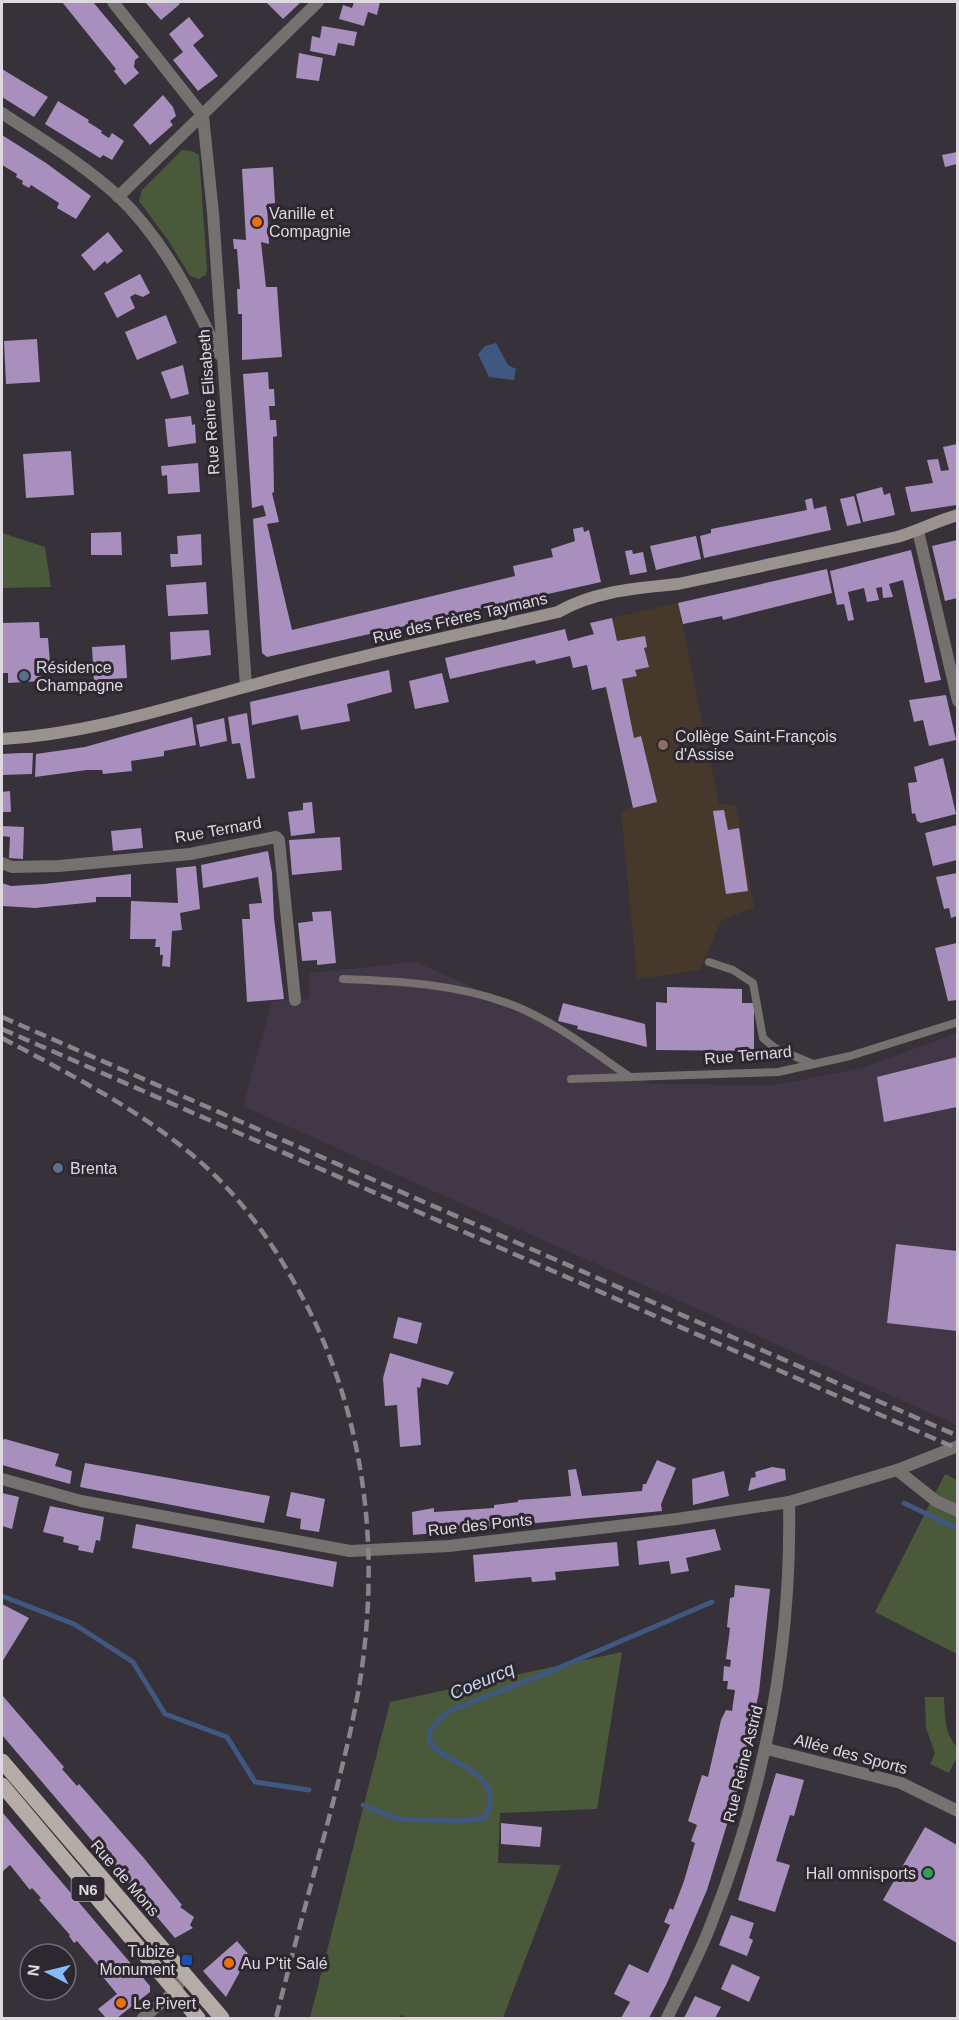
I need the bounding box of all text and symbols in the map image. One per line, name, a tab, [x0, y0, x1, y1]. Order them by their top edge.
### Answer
place label: Vanille et Compagnie	[269, 205, 351, 240]
marker: Vanille et Compagnie	[250, 215, 264, 229]
street label: Rue Reine Elisabeth	[195, 329, 223, 475]
street label: Rue des Frères Taymans	[371, 590, 549, 646]
place label: Résidence Champagne	[36, 659, 123, 694]
marker: Résidence Champagne	[17, 669, 31, 683]
place label: Collège Saint-François d'Assise	[675, 728, 837, 763]
marker: Collège Saint-François d'Assise	[656, 738, 670, 752]
street label: Rue Ternard	[173, 814, 263, 846]
street label: Rue Ternard	[704, 1043, 792, 1067]
place label: Brenta	[70, 1160, 117, 1177]
marker: Brenta	[51, 1161, 65, 1175]
street label: Rue des Ponts	[427, 1511, 533, 1539]
water label: Coeurcq	[447, 1659, 517, 1703]
street label: Rue Reine Astrid	[720, 1704, 766, 1824]
street label: Allée des Sports	[793, 1731, 909, 1777]
street label: Rue de Mons	[87, 1837, 163, 1919]
place label: Hall omnisports	[806, 1865, 916, 1882]
marker: Hall omnisports	[921, 1866, 935, 1880]
road number: N6	[72, 1877, 104, 1901]
north arrow	[18, 1942, 78, 2002]
place label: Tubize Monument	[99, 1943, 176, 1978]
marker: Tubize Monument	[180, 1953, 194, 1967]
place label: Au P'tit Salé	[241, 1955, 328, 1972]
marker: Au P'tit Salé	[222, 1956, 236, 1970]
text: N	[24, 1963, 43, 1977]
place label: Le Pivert	[133, 1995, 197, 2012]
marker: Le Pivert	[114, 1996, 128, 2010]

